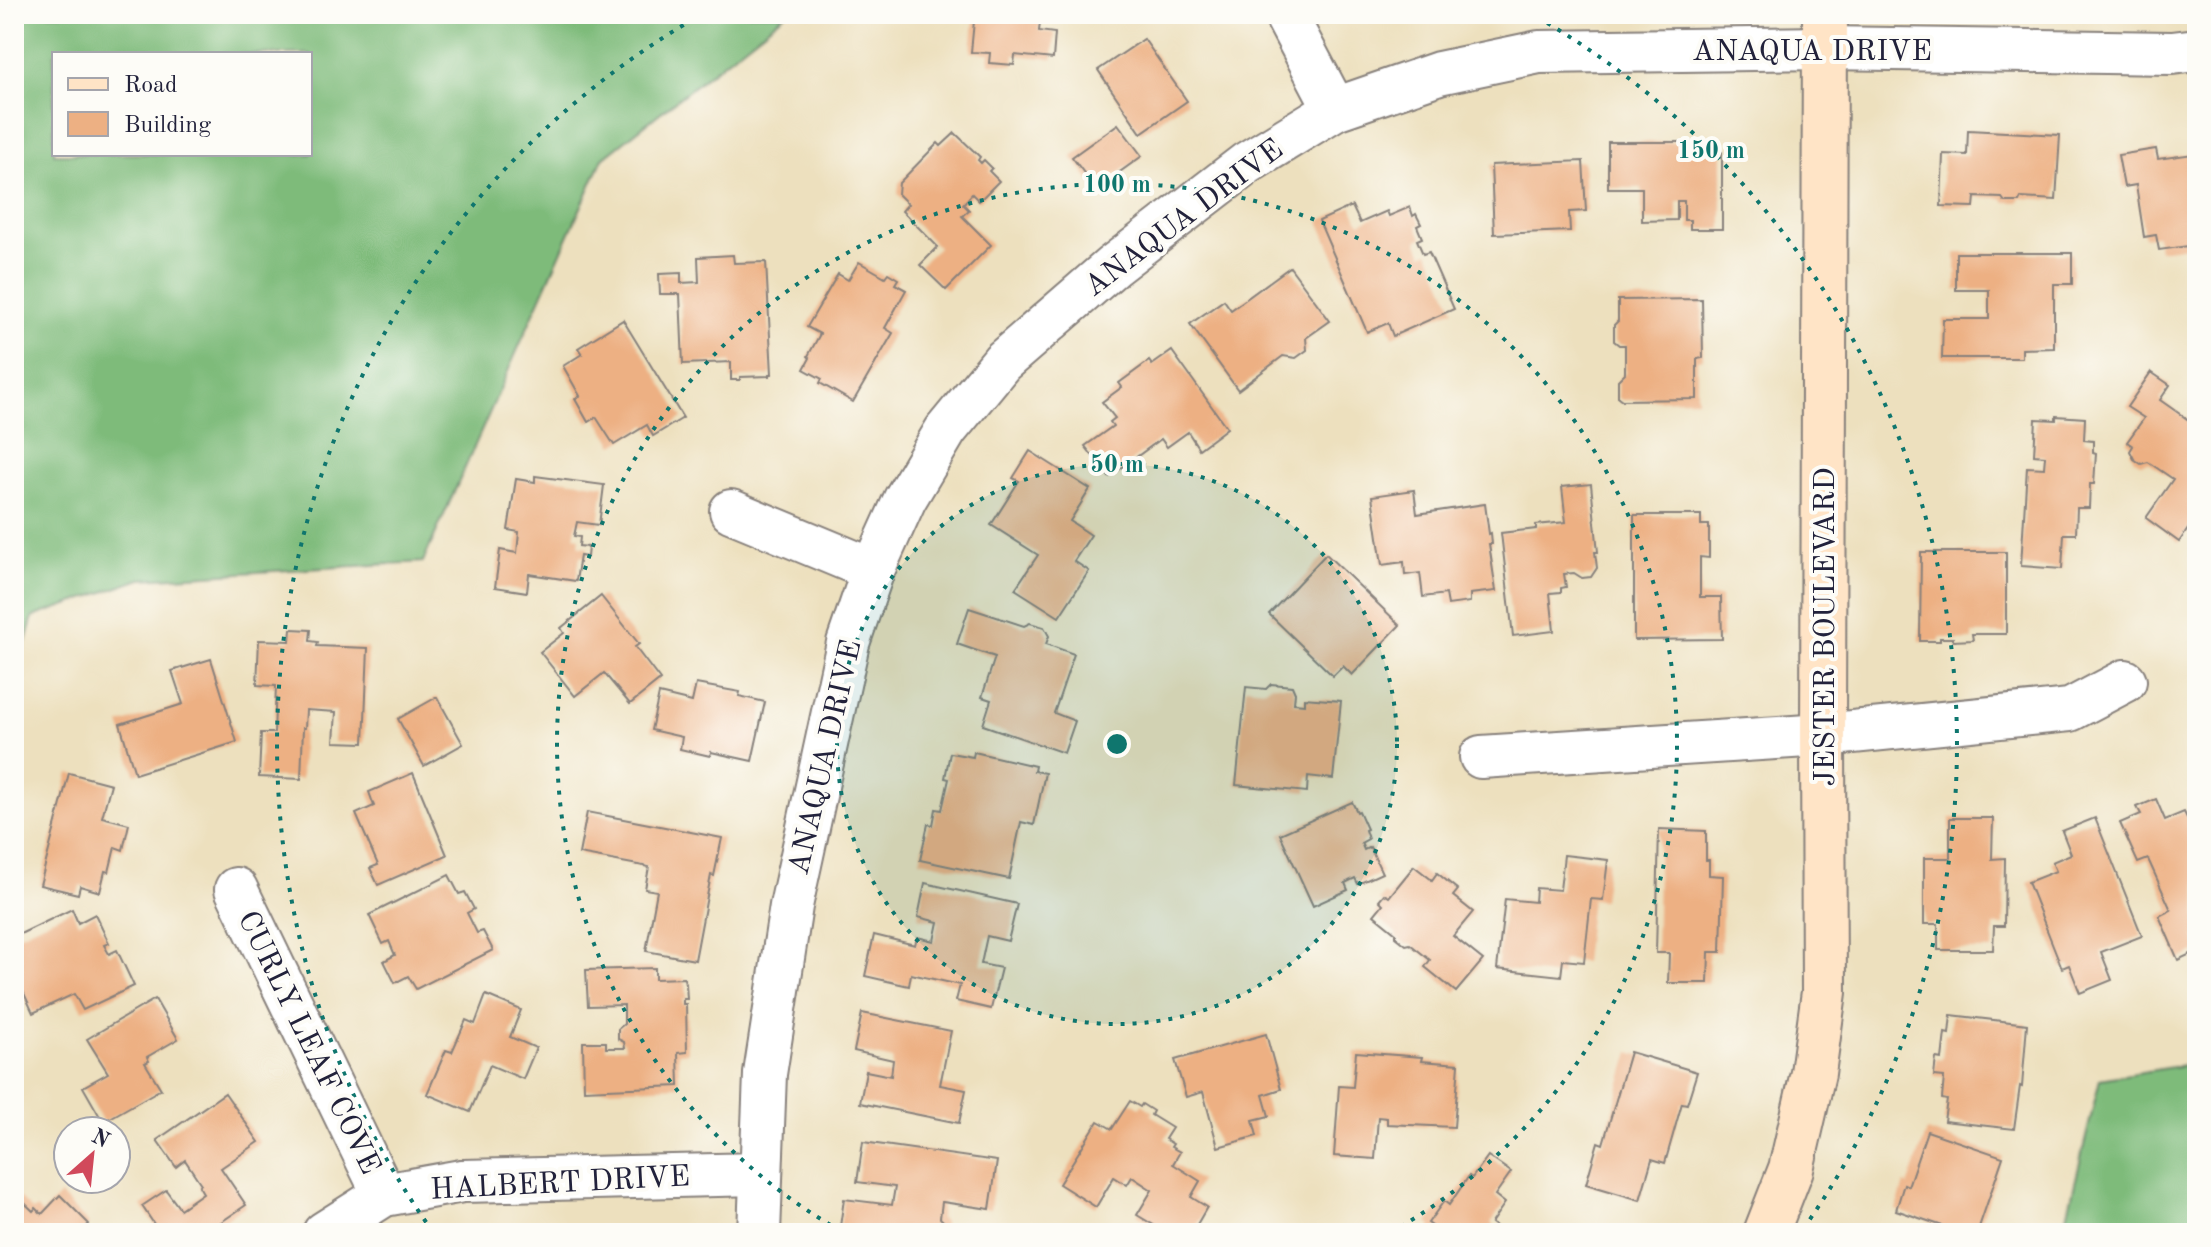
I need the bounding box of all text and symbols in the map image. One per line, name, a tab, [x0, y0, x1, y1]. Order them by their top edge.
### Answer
street label: ANAQUA DRIVE	[1692, 37, 1932, 67]
legend	[52, 52, 312, 156]
text: Road	[124, 74, 177, 98]
text: Building	[124, 114, 211, 138]
street label: ANAQUA DRIVE	[1079, 134, 1289, 303]
text: 150 m	[1677, 139, 1745, 164]
text: 100 m	[1083, 174, 1151, 198]
text: 50 m	[1090, 453, 1144, 478]
street label: JESTER BOULEVARD	[1811, 467, 1841, 787]
street label: ANAQUA DRIVE	[784, 637, 868, 878]
centre of rings	[1103, 730, 1131, 758]
street label: CURLY LEAF COVE	[231, 907, 385, 1179]
north arrow	[52, 1115, 132, 1195]
text: N	[88, 1125, 113, 1153]
street label: HALBERT DRIVE	[430, 1162, 691, 1206]

